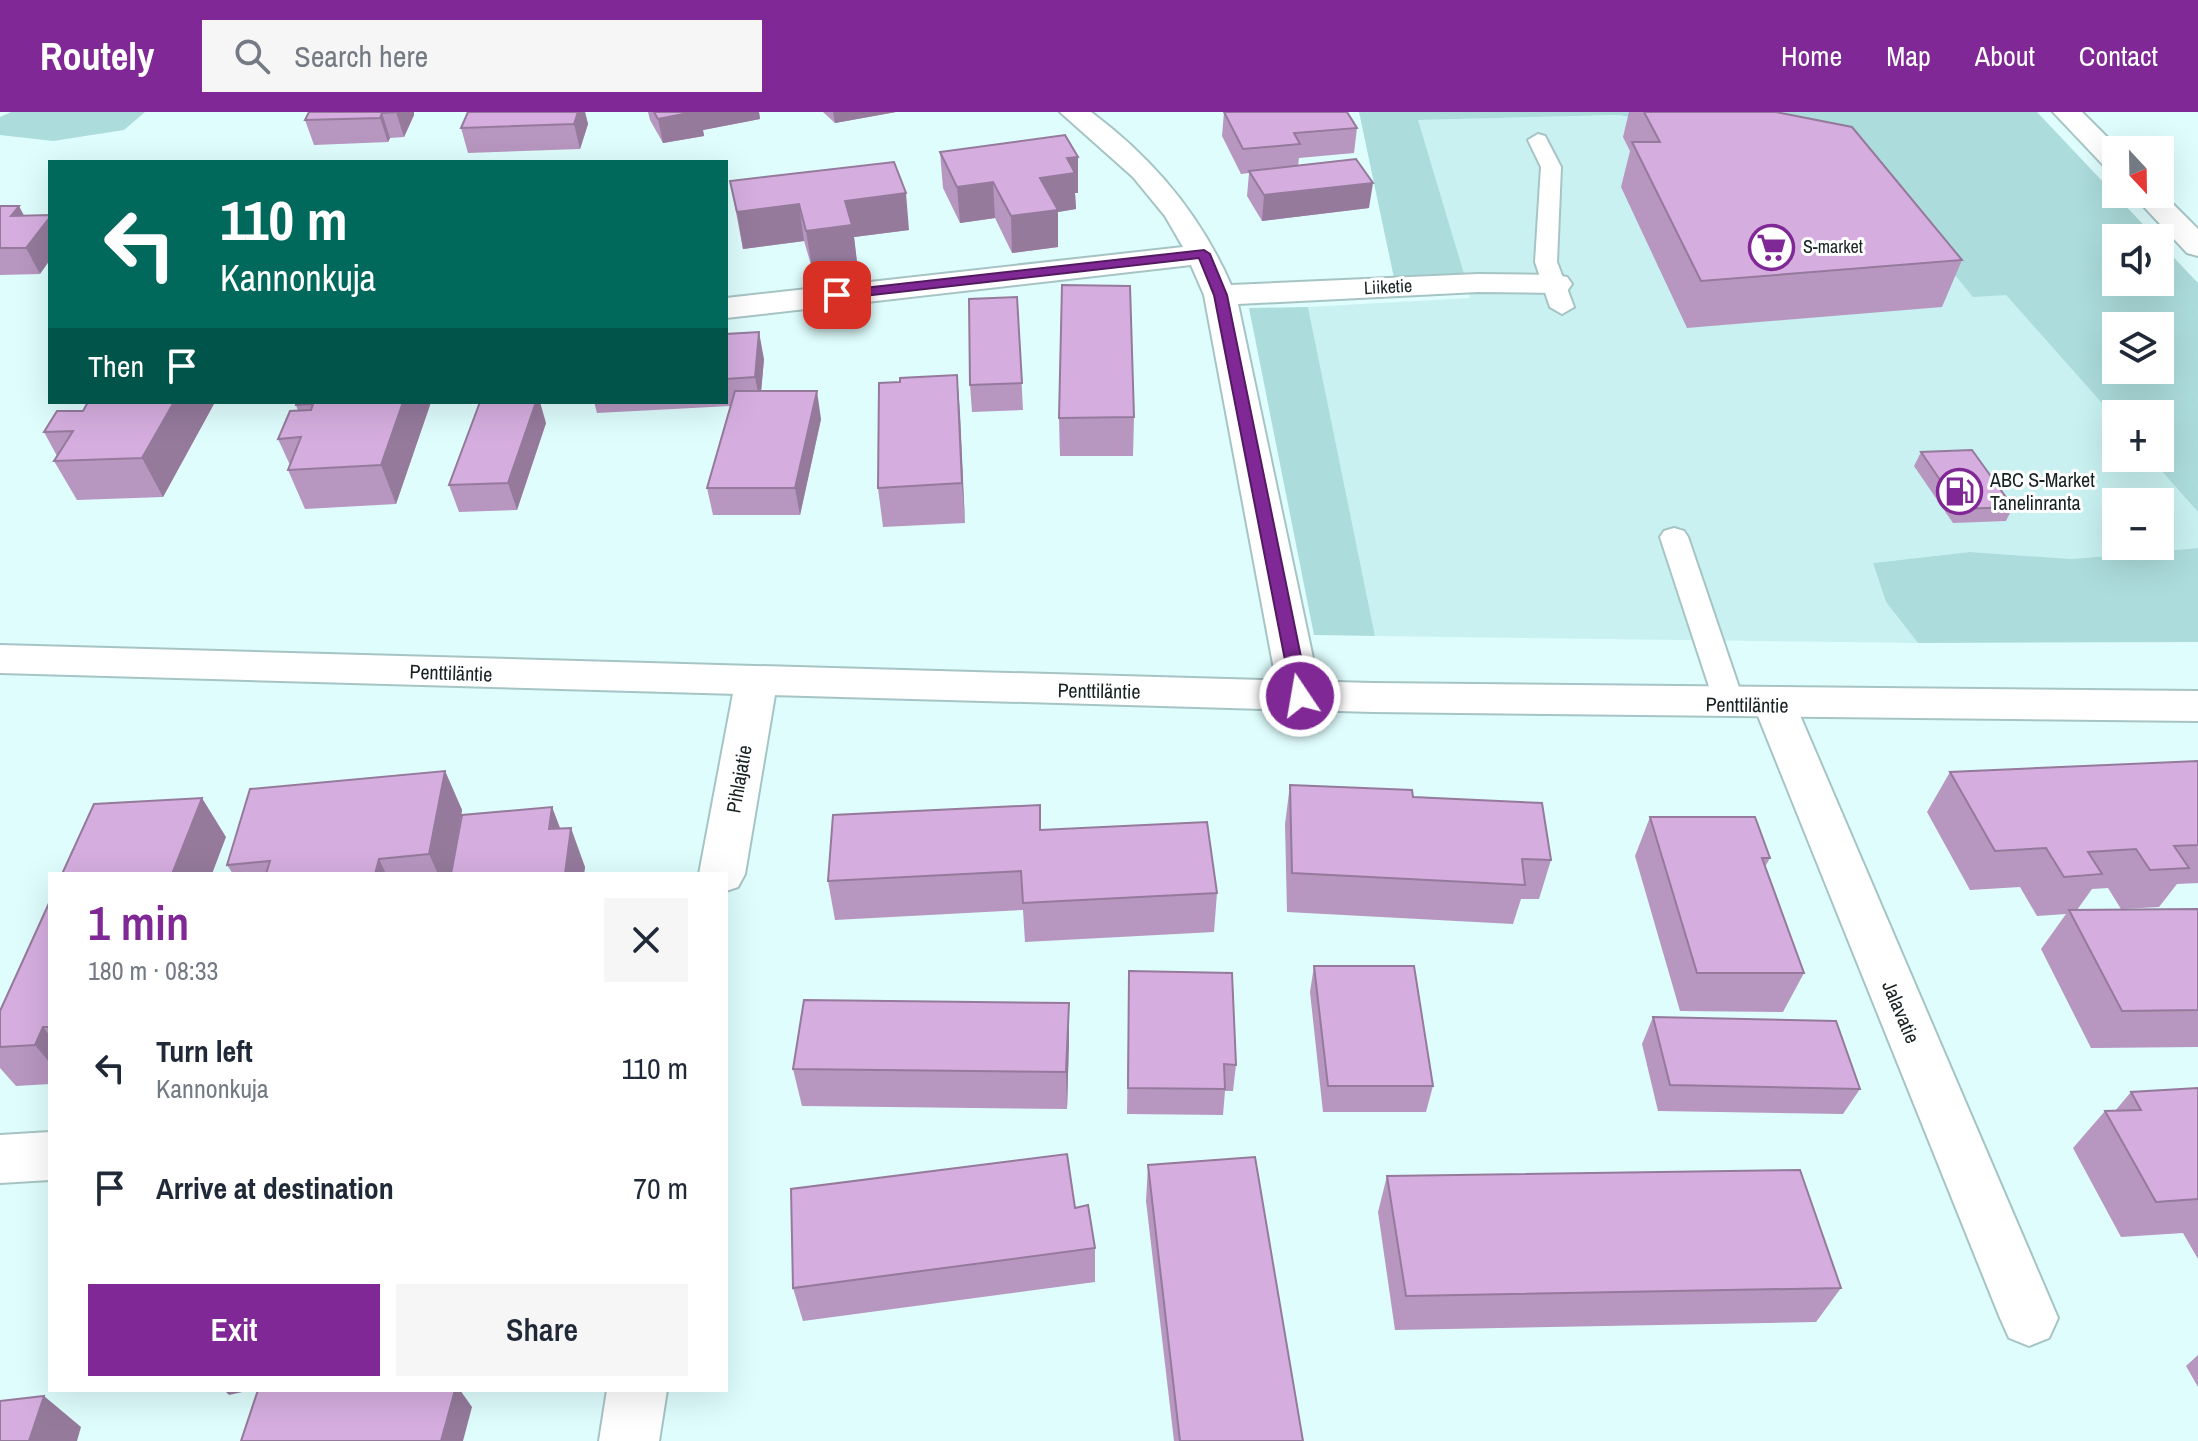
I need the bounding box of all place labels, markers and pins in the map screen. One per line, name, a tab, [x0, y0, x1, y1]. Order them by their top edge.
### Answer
supermarket icon: S-market	[1748, 223, 1796, 271]
place label: S-market	[1803, 234, 1863, 259]
pin	[803, 261, 871, 329]
place label: ABC S-Market Tanelinranta	[1989, 466, 2095, 516]
fuel station icon: ABC S-Market Tanelinranta	[1935, 468, 1983, 516]

